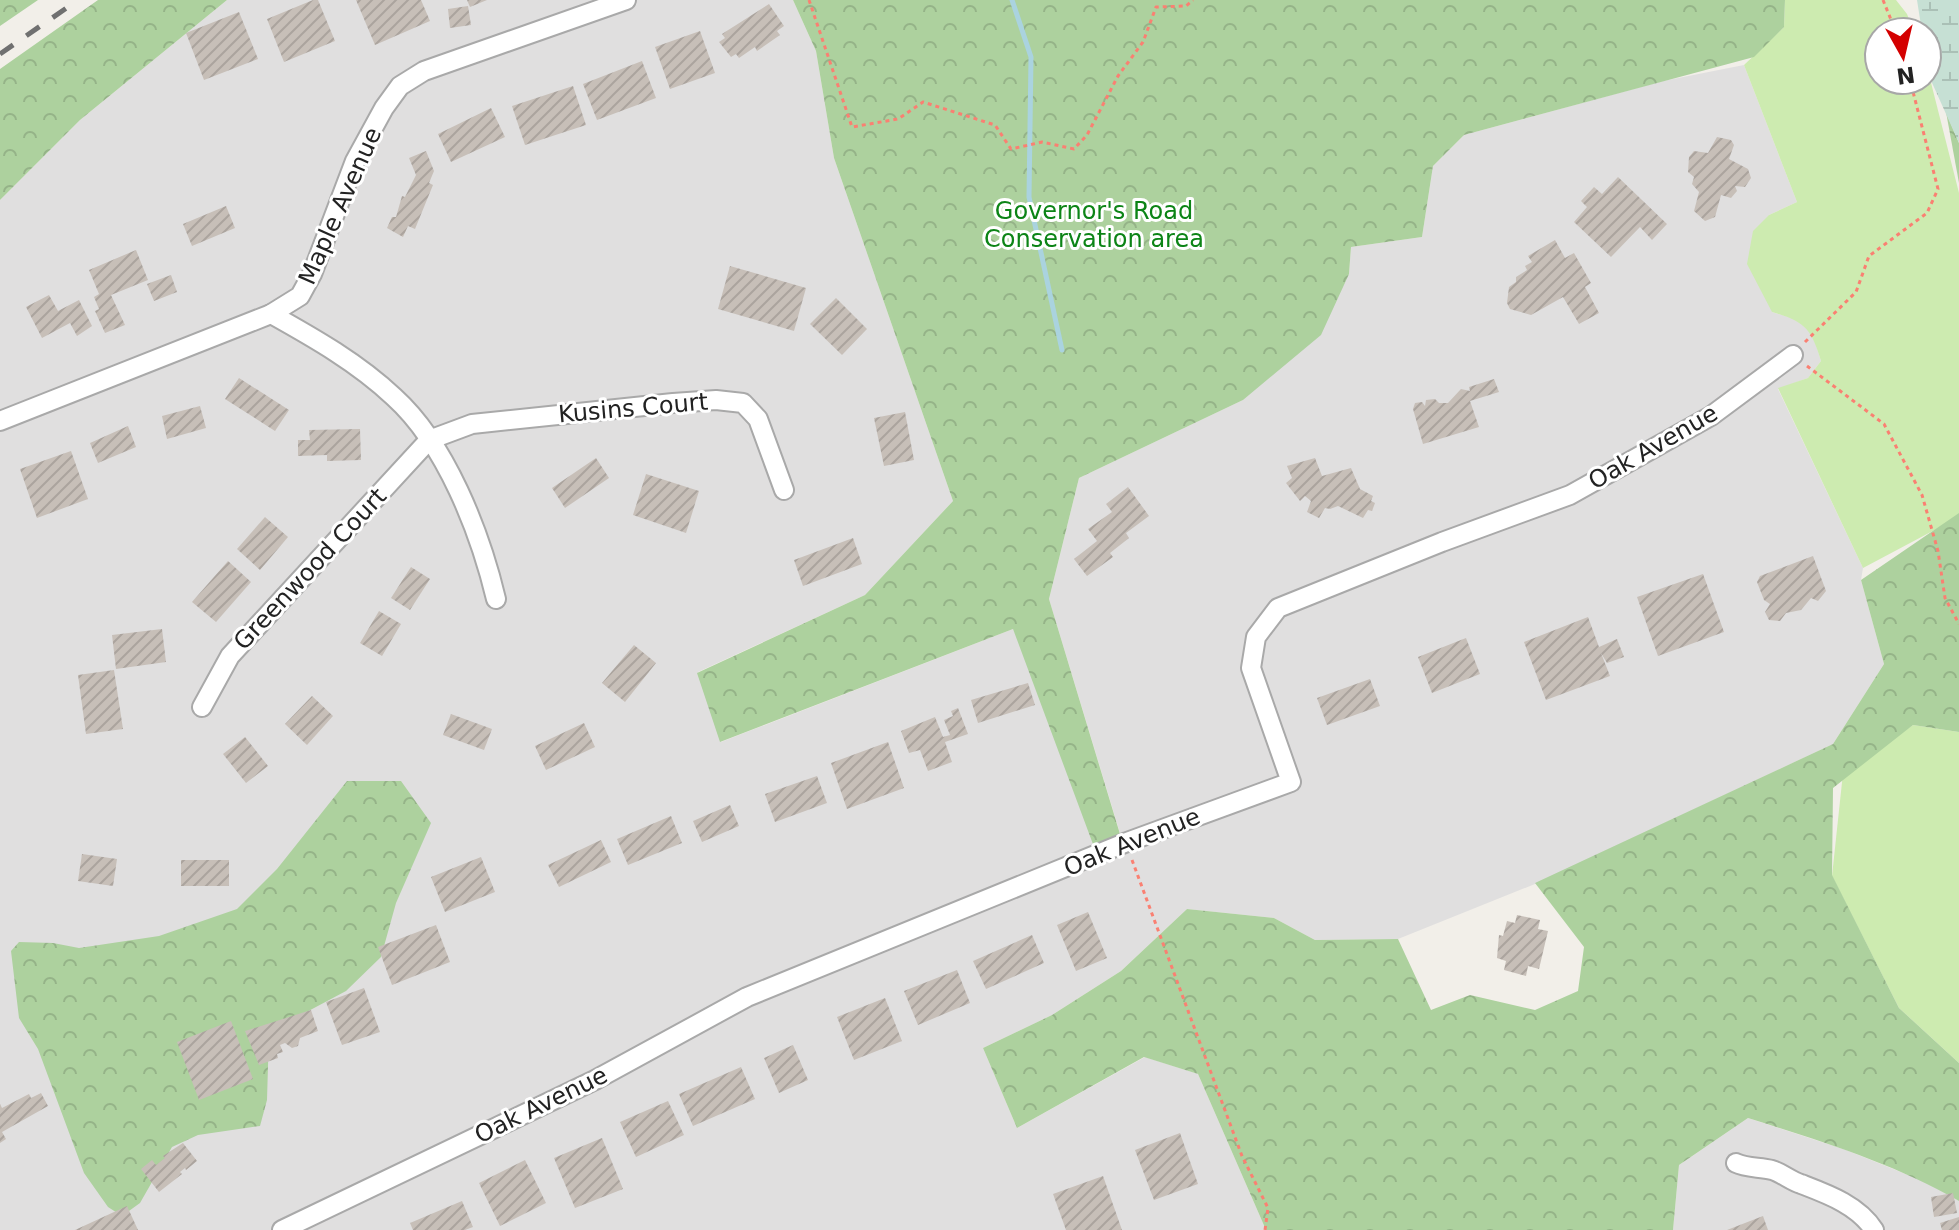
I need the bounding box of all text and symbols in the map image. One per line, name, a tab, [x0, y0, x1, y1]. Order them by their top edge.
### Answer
north arrow	[1863, 16, 1943, 96]
text: N	[1895, 62, 1917, 89]
street label: Maple Avenue	[293, 123, 387, 289]
park label: Governor's Road Conservation area	[984, 197, 1204, 253]
street label: Kusins Court	[557, 388, 709, 428]
street label: Oak Avenue	[1584, 399, 1722, 495]
street label: Greenwood Court	[228, 482, 392, 656]
street label: Oak Avenue	[1060, 802, 1204, 882]
street label: Oak Avenue	[470, 1061, 612, 1149]

